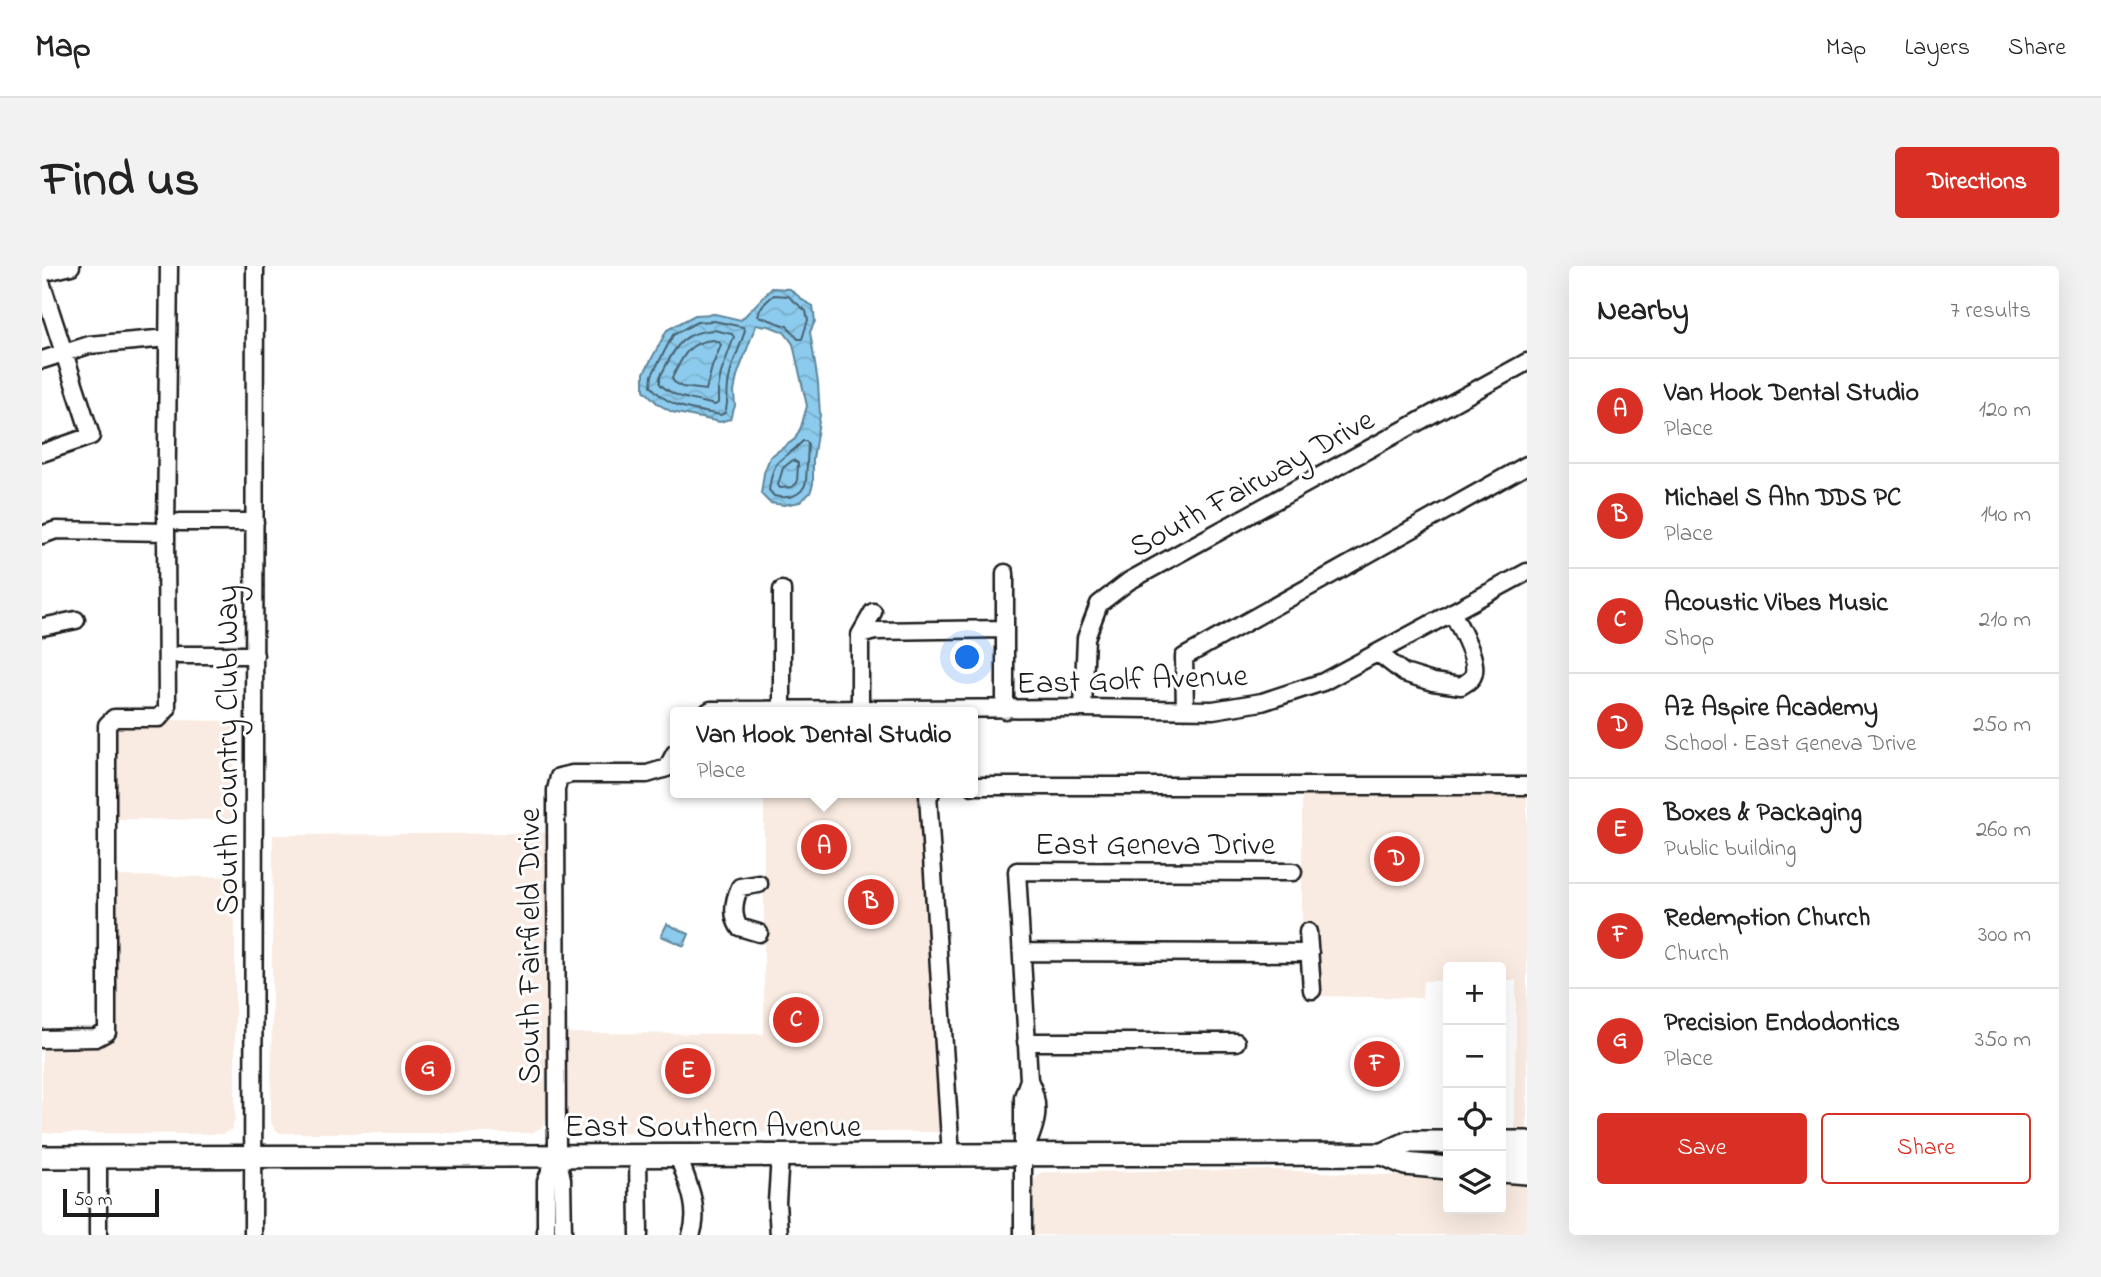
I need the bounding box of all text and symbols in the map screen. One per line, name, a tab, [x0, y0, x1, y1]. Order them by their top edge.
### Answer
text: Map	[35, 24, 91, 72]
text: Map	[1826, 31, 1866, 66]
text: Layers	[1904, 31, 1970, 66]
text: Share	[2008, 31, 2066, 66]
text: Find us	[42, 146, 199, 218]
button: Directions	[1895, 147, 2059, 218]
text: Nearby	[1597, 290, 1689, 334]
text: 7 results	[1950, 295, 2031, 328]
text: Van Hook Dental Studio	[1664, 375, 1919, 413]
text: A	[1613, 394, 1627, 427]
text: 120 m	[1979, 394, 2031, 427]
street label: South Fairway Drive	[1122, 398, 1384, 572]
text: Place	[1664, 413, 1713, 446]
text: Michael S Ahn DDS PC	[1664, 480, 1901, 518]
text: B	[1612, 499, 1628, 532]
text: 140 m	[1981, 499, 2031, 532]
text: Place	[1664, 518, 1713, 551]
street label: South Country Club Way	[206, 585, 253, 915]
text: Acoustic Vibes Music	[1664, 585, 1888, 623]
text: C	[1614, 604, 1626, 637]
text: 210 m	[1979, 604, 2031, 637]
text: Shop	[1664, 623, 1714, 656]
your location	[950, 640, 984, 674]
street label: East Golf Avenue	[1016, 654, 1249, 709]
text: AZ Aspire Academy	[1664, 690, 1878, 728]
popup	[670, 707, 978, 798]
text: D	[1612, 709, 1628, 742]
text: 250 m	[1973, 709, 2031, 742]
text: Van Hook Dental Studio	[696, 717, 952, 755]
text: School · East Geneva Drive	[1664, 728, 1916, 761]
text: Place	[696, 755, 745, 788]
text: Boxes & Packaging	[1664, 795, 1862, 833]
street label: South Fairfield Drive	[508, 807, 555, 1084]
text: E	[1613, 814, 1627, 847]
text: 260 m	[1976, 814, 2031, 847]
pin: A	[801, 821, 847, 873]
street label: East Geneva Drive	[1035, 823, 1276, 870]
pin: D	[1374, 833, 1420, 885]
text: Public building	[1664, 833, 1796, 866]
pin: B	[848, 876, 894, 928]
text: Redemption Church	[1664, 900, 1870, 938]
text: F	[1613, 919, 1627, 952]
text: 300 m	[1978, 919, 2031, 952]
text: Church	[1664, 938, 1729, 971]
map controls	[1443, 962, 1506, 1214]
button: +	[1443, 962, 1506, 1025]
pin: C	[773, 994, 819, 1046]
text: Precision Endodontics	[1664, 1005, 1900, 1043]
text: G	[1613, 1024, 1627, 1057]
text: 350 m	[1975, 1024, 2031, 1057]
button: −	[1443, 1025, 1506, 1088]
pin: F	[1354, 1038, 1400, 1090]
pin: G	[405, 1042, 451, 1094]
text: Place	[1664, 1043, 1713, 1076]
pin: E	[665, 1045, 711, 1097]
button: locate	[1443, 1088, 1506, 1151]
street label: East Southern Avenue	[565, 1105, 862, 1152]
button: Save	[1597, 1113, 1807, 1184]
button: Share	[1821, 1113, 2031, 1184]
button: layers	[1443, 1151, 1506, 1214]
scale bar	[63, 1186, 159, 1218]
text: 50 m	[74, 1187, 113, 1214]

